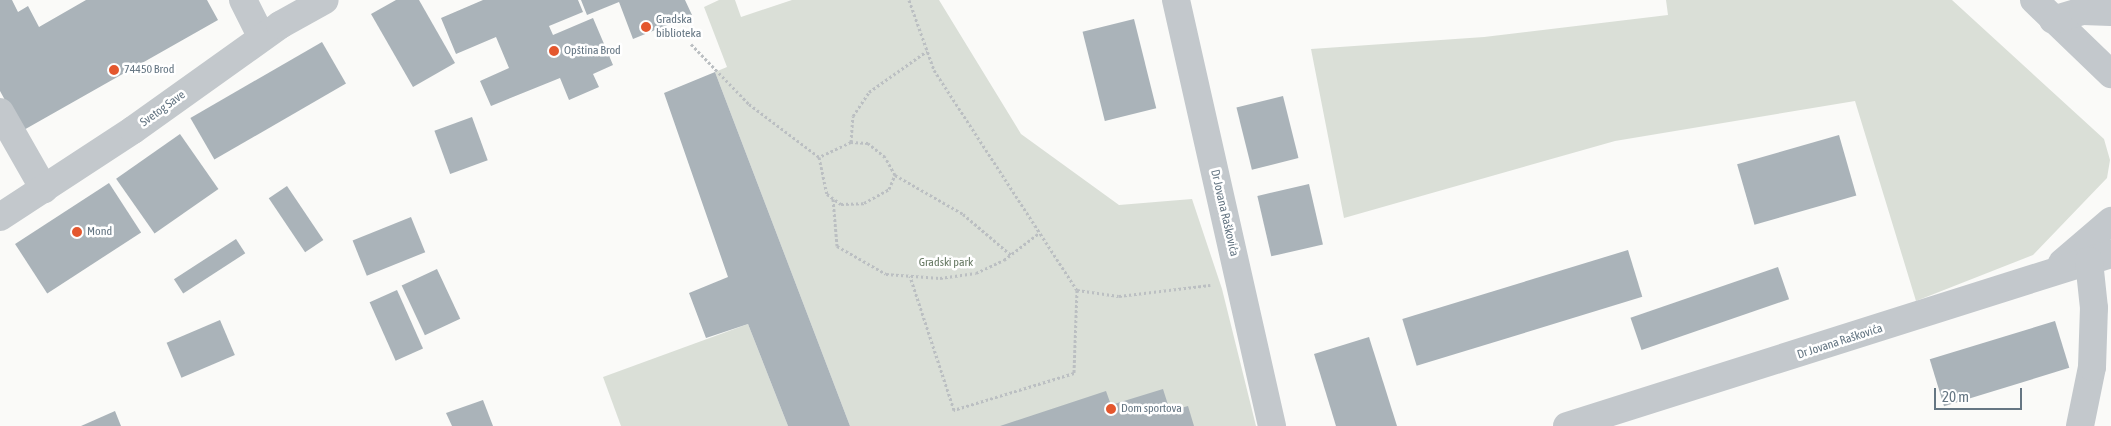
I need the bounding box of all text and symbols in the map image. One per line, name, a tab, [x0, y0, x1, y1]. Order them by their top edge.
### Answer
place label: Gradska biblioteka	[656, 13, 701, 41]
marker: Gradska biblioteka	[640, 21, 652, 33]
place label: Opština Brod	[564, 44, 621, 58]
marker: Opština Brod	[548, 45, 560, 57]
place label: 74450 Brod	[124, 63, 174, 77]
marker: 74450 Brod	[108, 64, 120, 76]
street label: Svetog Save	[138, 88, 188, 130]
street label: Dr Jovana Raškovića	[1207, 168, 1241, 258]
place label: Mond	[87, 225, 112, 239]
marker: Mond	[71, 226, 83, 238]
park label: Gradski park	[919, 256, 973, 270]
street label: Dr Jovana Raškovića	[1796, 321, 1884, 363]
scale bar	[1936, 378, 2024, 410]
text: 20 m	[1942, 388, 1969, 405]
place label: Dom sportova	[1121, 402, 1182, 416]
marker: Dom sportova	[1105, 403, 1117, 415]

